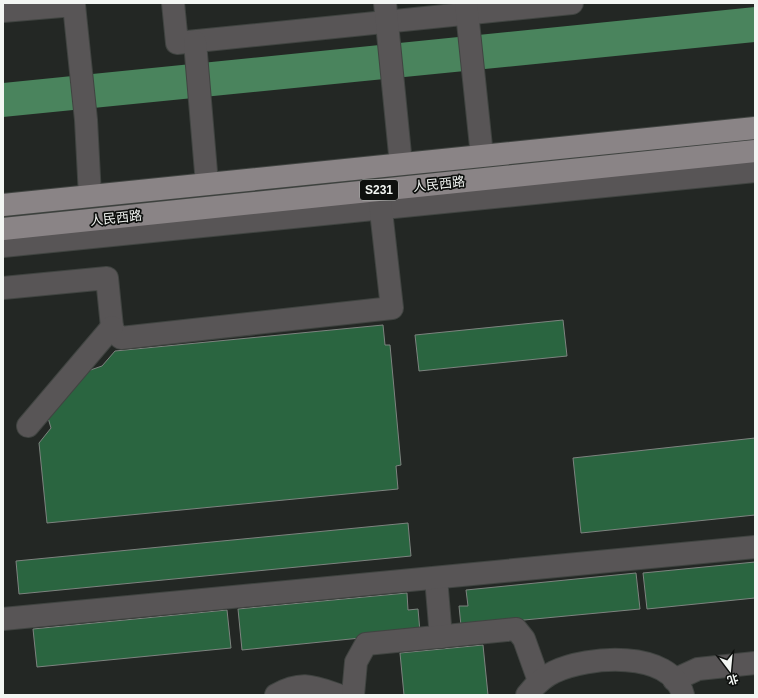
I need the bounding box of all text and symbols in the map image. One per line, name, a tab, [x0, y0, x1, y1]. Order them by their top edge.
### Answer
street label: 人民西路	[412, 174, 466, 194]
road number: S231	[360, 180, 398, 200]
street label: 人民西路	[89, 208, 143, 228]
north arrow	[710, 650, 750, 690]
text: 北	[726, 672, 740, 687]

